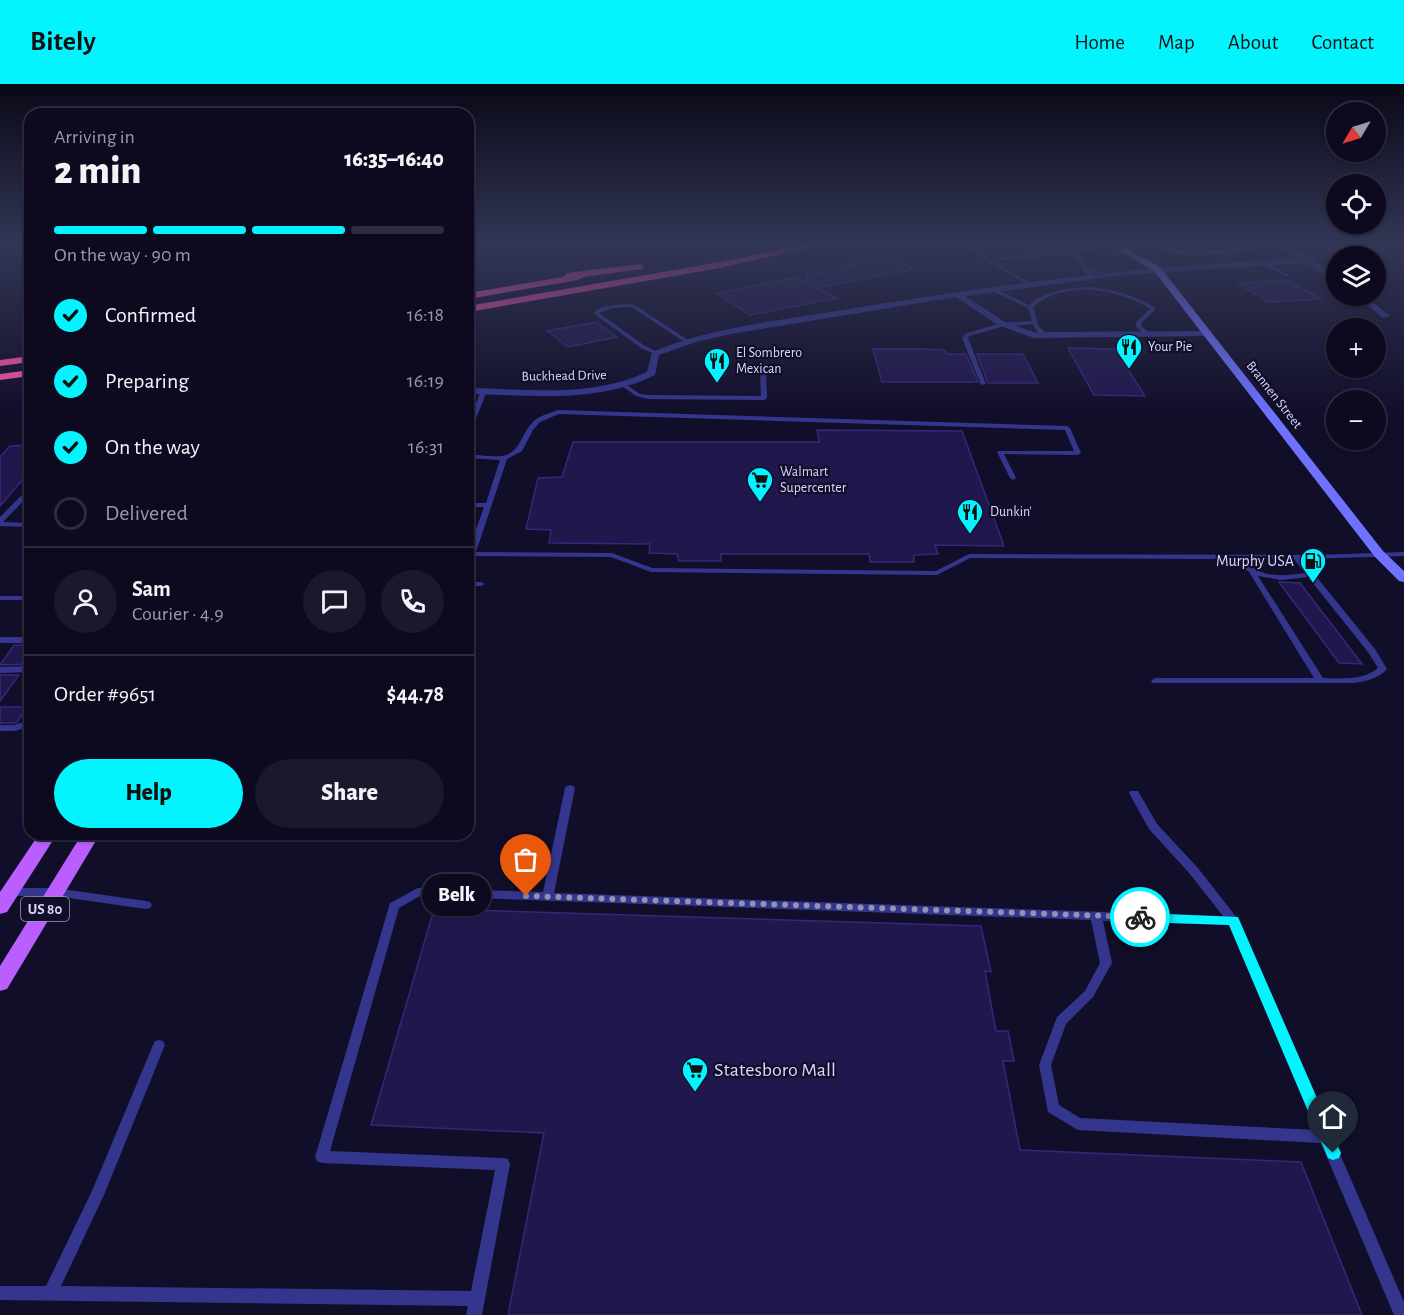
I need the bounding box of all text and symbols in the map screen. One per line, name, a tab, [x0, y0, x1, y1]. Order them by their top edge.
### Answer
text: Bitely	[30, 28, 96, 56]
text: Home	[1074, 32, 1125, 53]
text: Map	[1158, 32, 1195, 53]
text: About	[1228, 32, 1278, 53]
text: Contact	[1311, 32, 1374, 53]
north arrow	[1326, 102, 1386, 162]
map controls	[1326, 102, 1386, 450]
text: Arriving in	[54, 127, 135, 147]
text: 16:35–16:40	[344, 148, 444, 170]
text: 2 min	[54, 152, 141, 191]
button: locate	[1326, 174, 1386, 234]
text: On the way · 90 m	[54, 245, 191, 265]
button: layers	[1326, 246, 1386, 306]
icon: check	[54, 299, 87, 332]
text: Confirmed	[105, 304, 196, 326]
text: 16:18	[407, 305, 444, 325]
button: +	[1326, 318, 1386, 378]
restaurant icon: Your Pie	[1114, 332, 1144, 370]
place label: Your Pie	[1148, 340, 1192, 354]
restaurant icon: El Sombrero Mexican	[702, 346, 732, 384]
place label: El Sombrero Mexican	[736, 346, 802, 376]
street label: Brannen Street	[1243, 359, 1305, 432]
icon: check	[54, 365, 87, 398]
street label: Buckhead Drive	[521, 368, 607, 384]
text: Preparing	[105, 370, 189, 392]
text: 16:19	[407, 371, 444, 391]
button: −	[1326, 390, 1386, 450]
icon: check	[54, 431, 87, 464]
text: On the way	[105, 436, 200, 458]
text: 16:31	[408, 437, 444, 457]
supermarket icon: Walmart Supercenter	[745, 465, 775, 503]
place label: Walmart Supercenter	[780, 465, 847, 495]
restaurant icon: Dunkin'	[955, 497, 985, 535]
text: Delivered	[105, 502, 188, 524]
place label: Dunkin'	[990, 505, 1032, 519]
fuel station icon: Murphy USA	[1298, 546, 1328, 584]
place label: Murphy USA	[1216, 553, 1294, 570]
button: person	[54, 570, 117, 633]
button: chat	[303, 570, 366, 633]
button: phone	[381, 570, 444, 633]
text: Sam	[132, 578, 171, 600]
text: Courier · 4.9	[132, 604, 224, 624]
text: Order #9651	[54, 683, 156, 705]
text: $44.78	[387, 683, 444, 705]
button: Help	[54, 759, 243, 828]
button: Share	[255, 759, 444, 828]
pin	[500, 834, 551, 896]
icon: bag	[509, 843, 542, 876]
callout: Belk	[421, 875, 490, 917]
text: Belk	[438, 885, 475, 905]
courier	[1110, 887, 1170, 947]
road number: US 80	[21, 897, 69, 921]
icon: bike	[1124, 901, 1157, 934]
supermarket icon: Statesboro Mall	[680, 1055, 710, 1093]
place label: Statesboro Mall	[714, 1060, 836, 1080]
pin	[1307, 1091, 1358, 1153]
icon: home	[1316, 1100, 1349, 1133]

